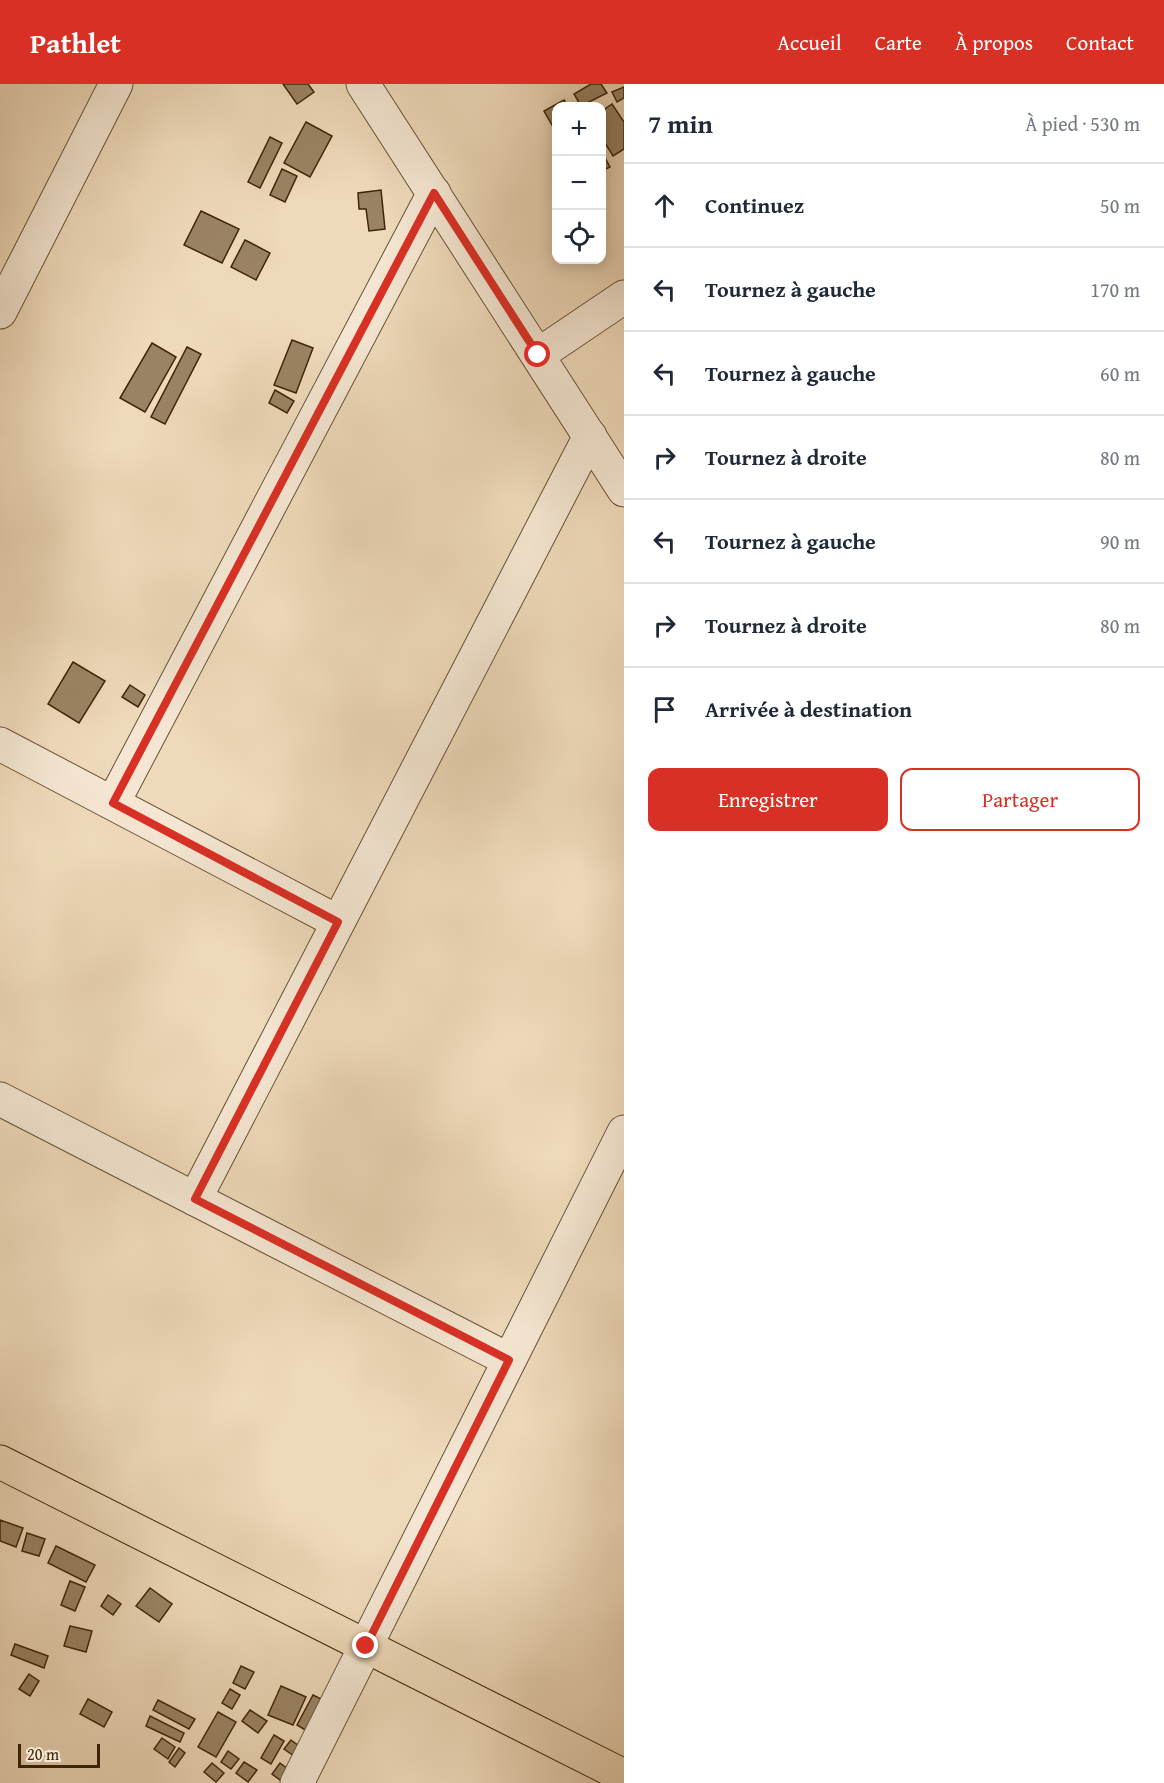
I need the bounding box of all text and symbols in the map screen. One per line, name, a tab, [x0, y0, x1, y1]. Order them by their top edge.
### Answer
text: Pathlet	[30, 22, 121, 63]
text: Accueil	[777, 27, 842, 58]
text: Carte	[875, 27, 922, 58]
text: À propos	[955, 27, 1033, 58]
text: Contact	[1066, 27, 1134, 58]
map controls	[552, 102, 606, 264]
button: +	[552, 102, 606, 156]
text: 7 min	[648, 104, 713, 143]
text: À pied · 530 m	[1025, 109, 1140, 138]
button: −	[552, 156, 606, 210]
icon: ahead	[648, 189, 681, 222]
text: Continuez	[705, 189, 804, 221]
text: 50 m	[1100, 191, 1140, 220]
button: locate	[552, 210, 606, 264]
icon: left	[648, 273, 681, 306]
text: Tournez à gauche	[705, 273, 876, 305]
text: 170 m	[1090, 275, 1140, 304]
route start	[524, 341, 550, 367]
icon: left	[648, 357, 681, 390]
text: Tournez à gauche	[705, 357, 876, 389]
text: 60 m	[1100, 359, 1140, 388]
icon: right	[648, 441, 681, 474]
text: Tournez à droite	[705, 441, 867, 473]
text: 80 m	[1100, 443, 1140, 472]
icon: left	[648, 525, 681, 558]
text: Tournez à gauche	[705, 525, 876, 557]
text: 90 m	[1100, 527, 1140, 556]
icon: right	[648, 609, 681, 642]
text: Tournez à droite	[705, 609, 867, 641]
text: 80 m	[1100, 611, 1140, 640]
icon: arrive	[648, 693, 681, 726]
text: Arrivée à destination	[705, 693, 912, 725]
button: Enregistrer	[648, 768, 888, 831]
button: Partager	[900, 768, 1140, 831]
route end	[352, 1632, 378, 1658]
scale bar	[18, 1741, 100, 1768]
text: 20 m	[27, 1742, 59, 1766]

